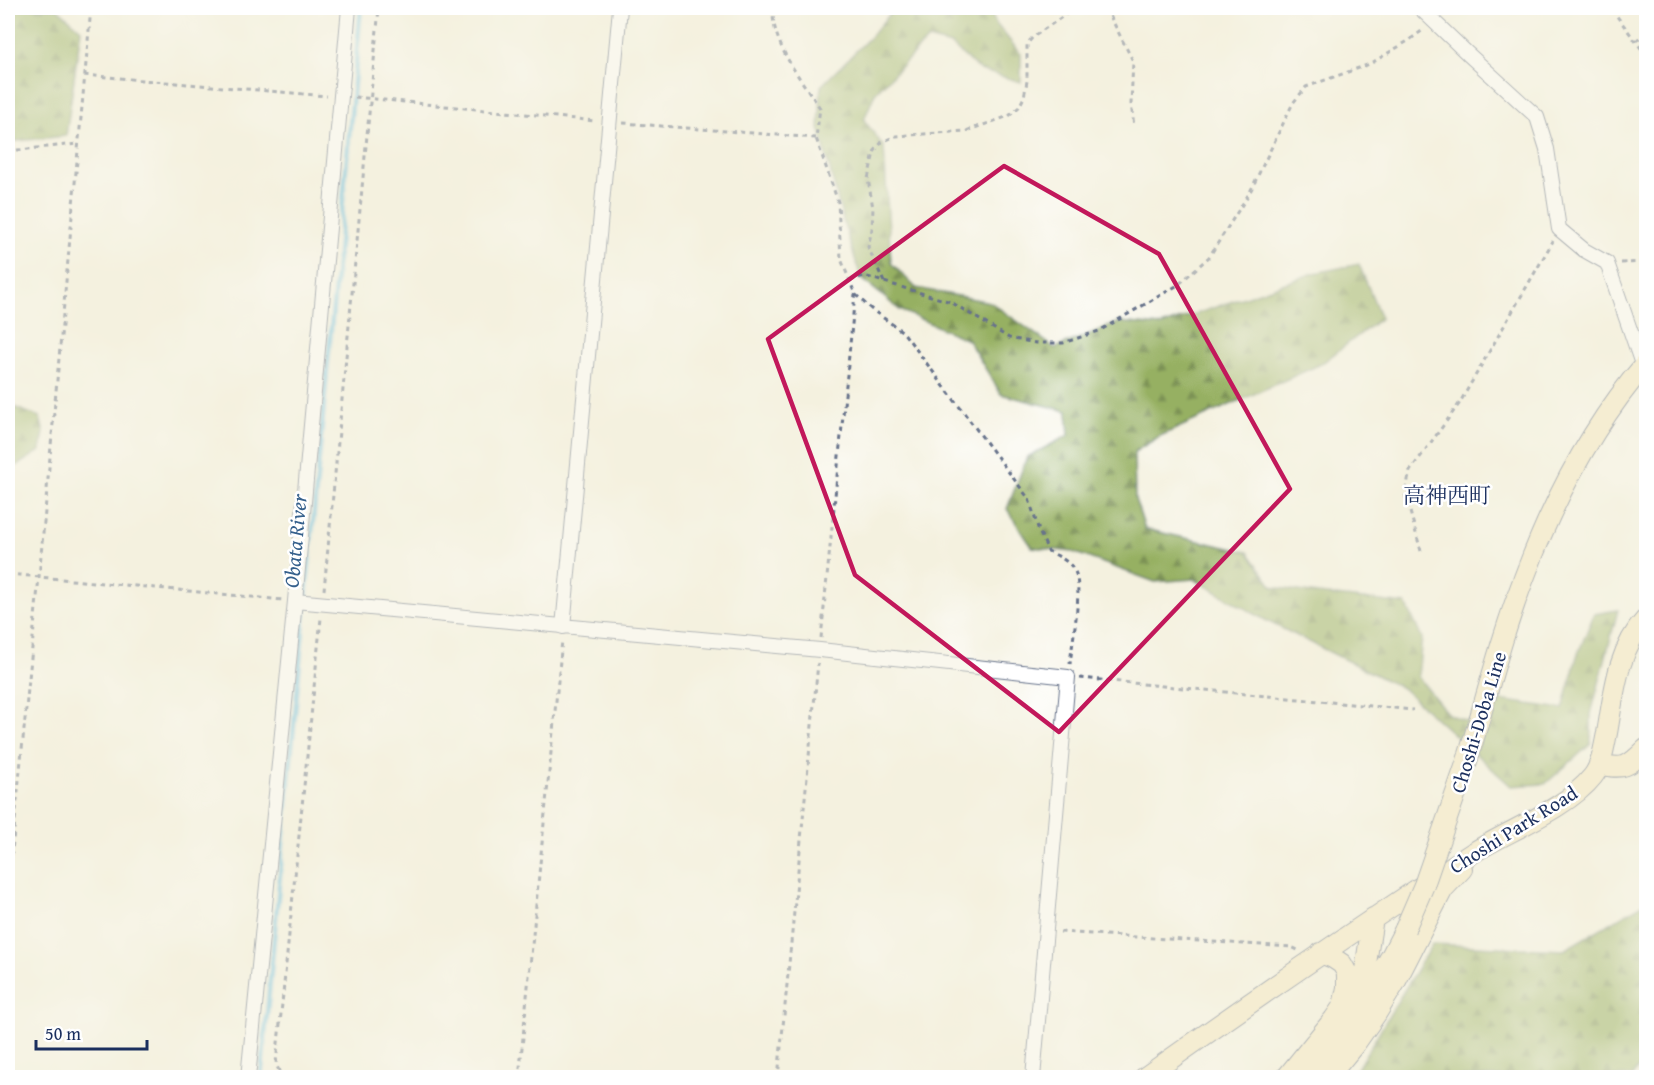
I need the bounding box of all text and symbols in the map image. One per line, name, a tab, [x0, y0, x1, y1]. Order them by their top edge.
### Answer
district label: 高神西町	[1403, 479, 1491, 511]
water label: Obata River	[275, 492, 315, 589]
street label: Choshi-Doba Line	[1443, 648, 1513, 796]
street label: Choshi Park Road	[1443, 778, 1583, 880]
scale bar	[36, 1013, 147, 1051]
text: 50 m	[45, 1020, 81, 1047]

